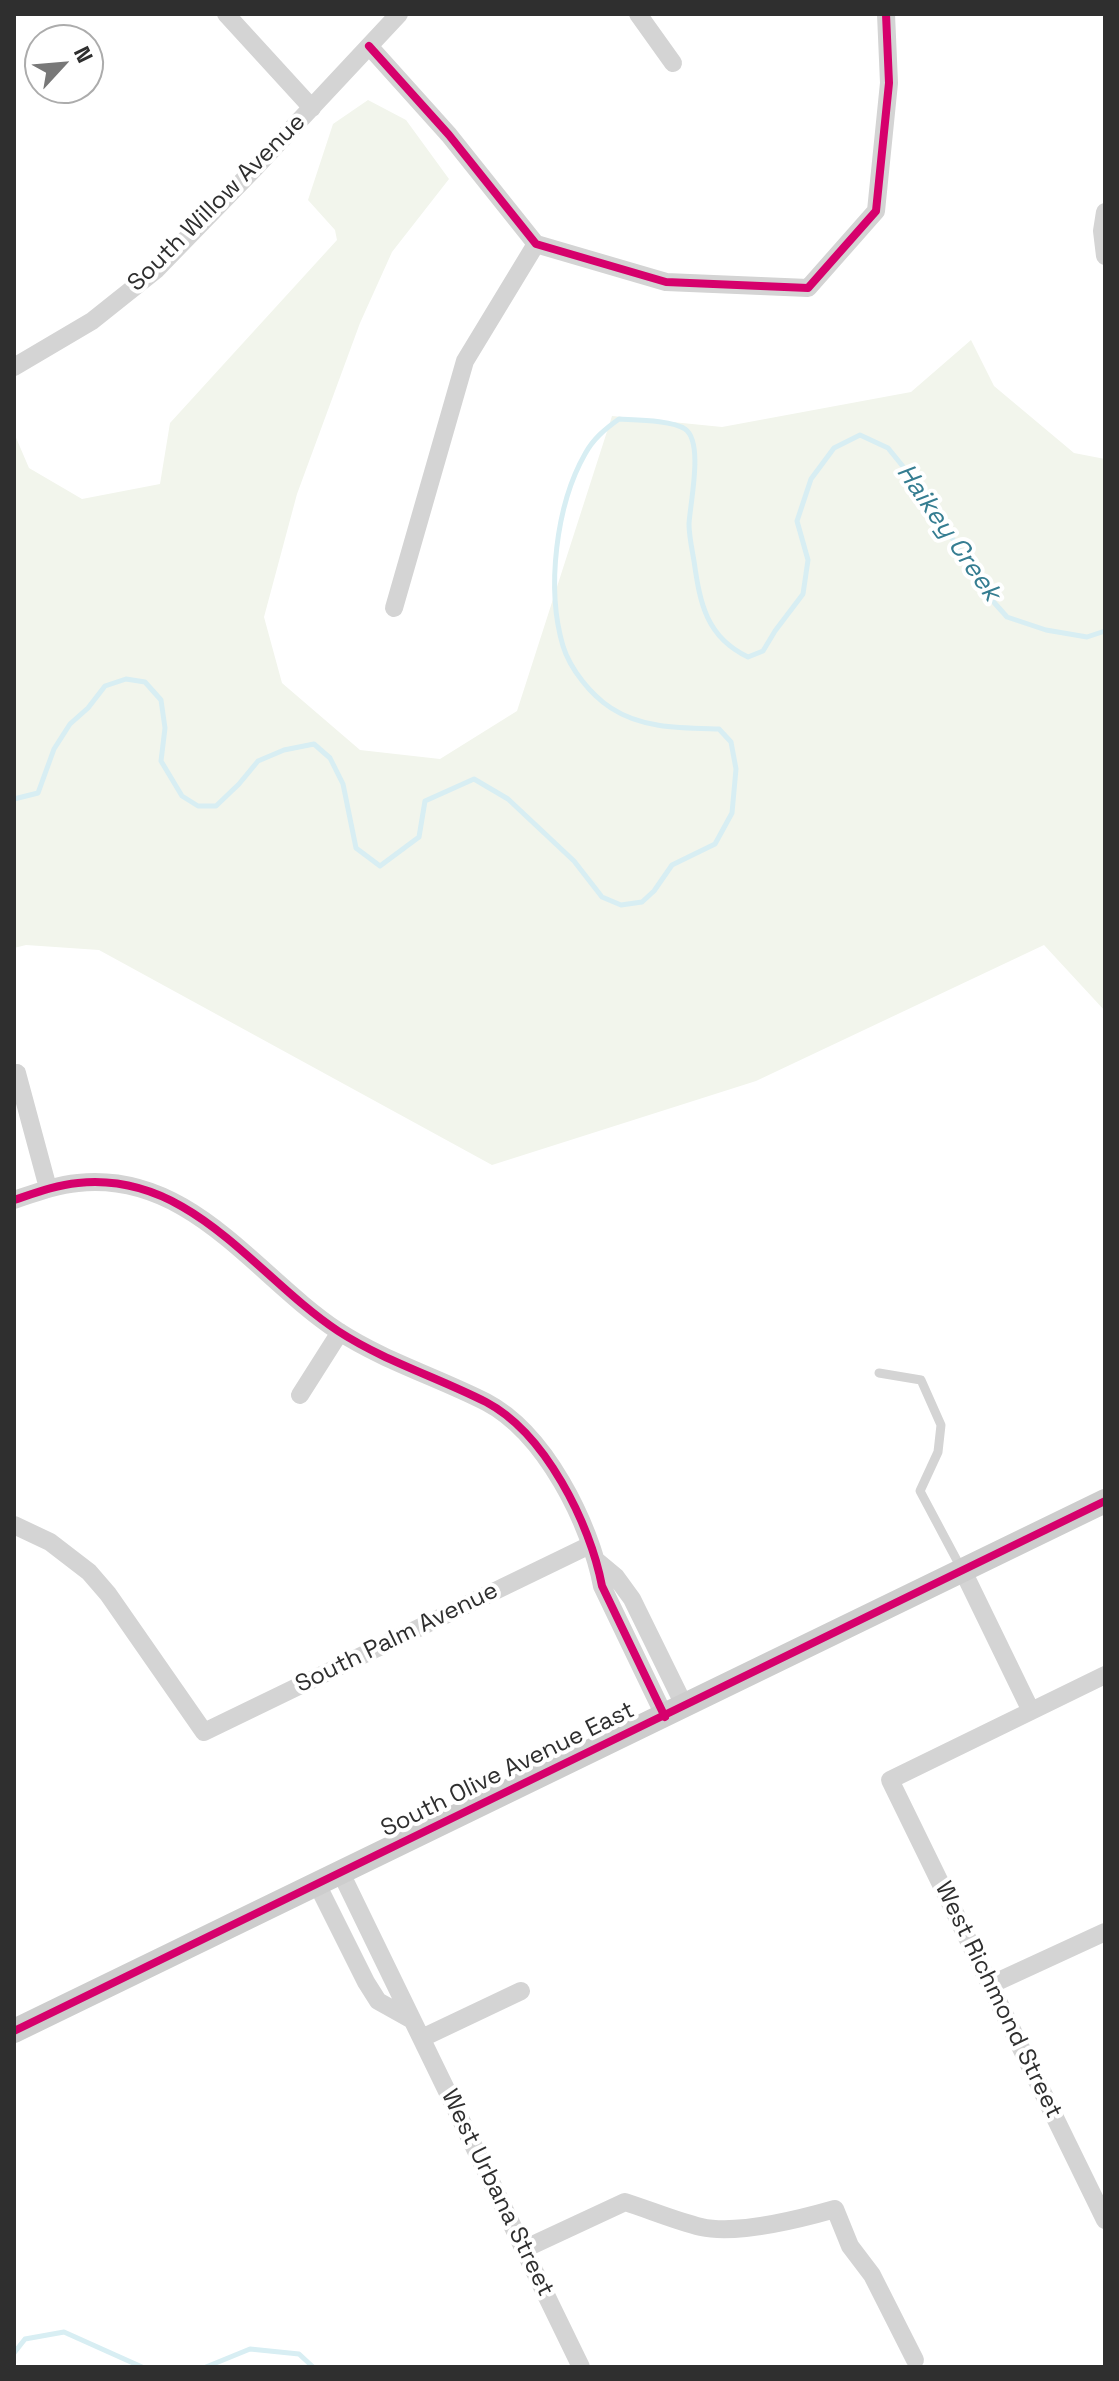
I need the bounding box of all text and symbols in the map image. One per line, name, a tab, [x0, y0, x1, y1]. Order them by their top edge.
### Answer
north arrow	[24, 24, 104, 104]
text: N	[68, 42, 100, 67]
street label: South Willow Avenue	[122, 108, 312, 298]
water label: Haikey Creek	[889, 458, 1007, 608]
street label: South Palm Avenue	[291, 1576, 503, 1700]
street label: South Olive Avenue East	[377, 1696, 639, 1844]
street label: West Richmond Street	[928, 1877, 1068, 2123]
street label: West Urbana Street	[434, 2085, 560, 2301]

